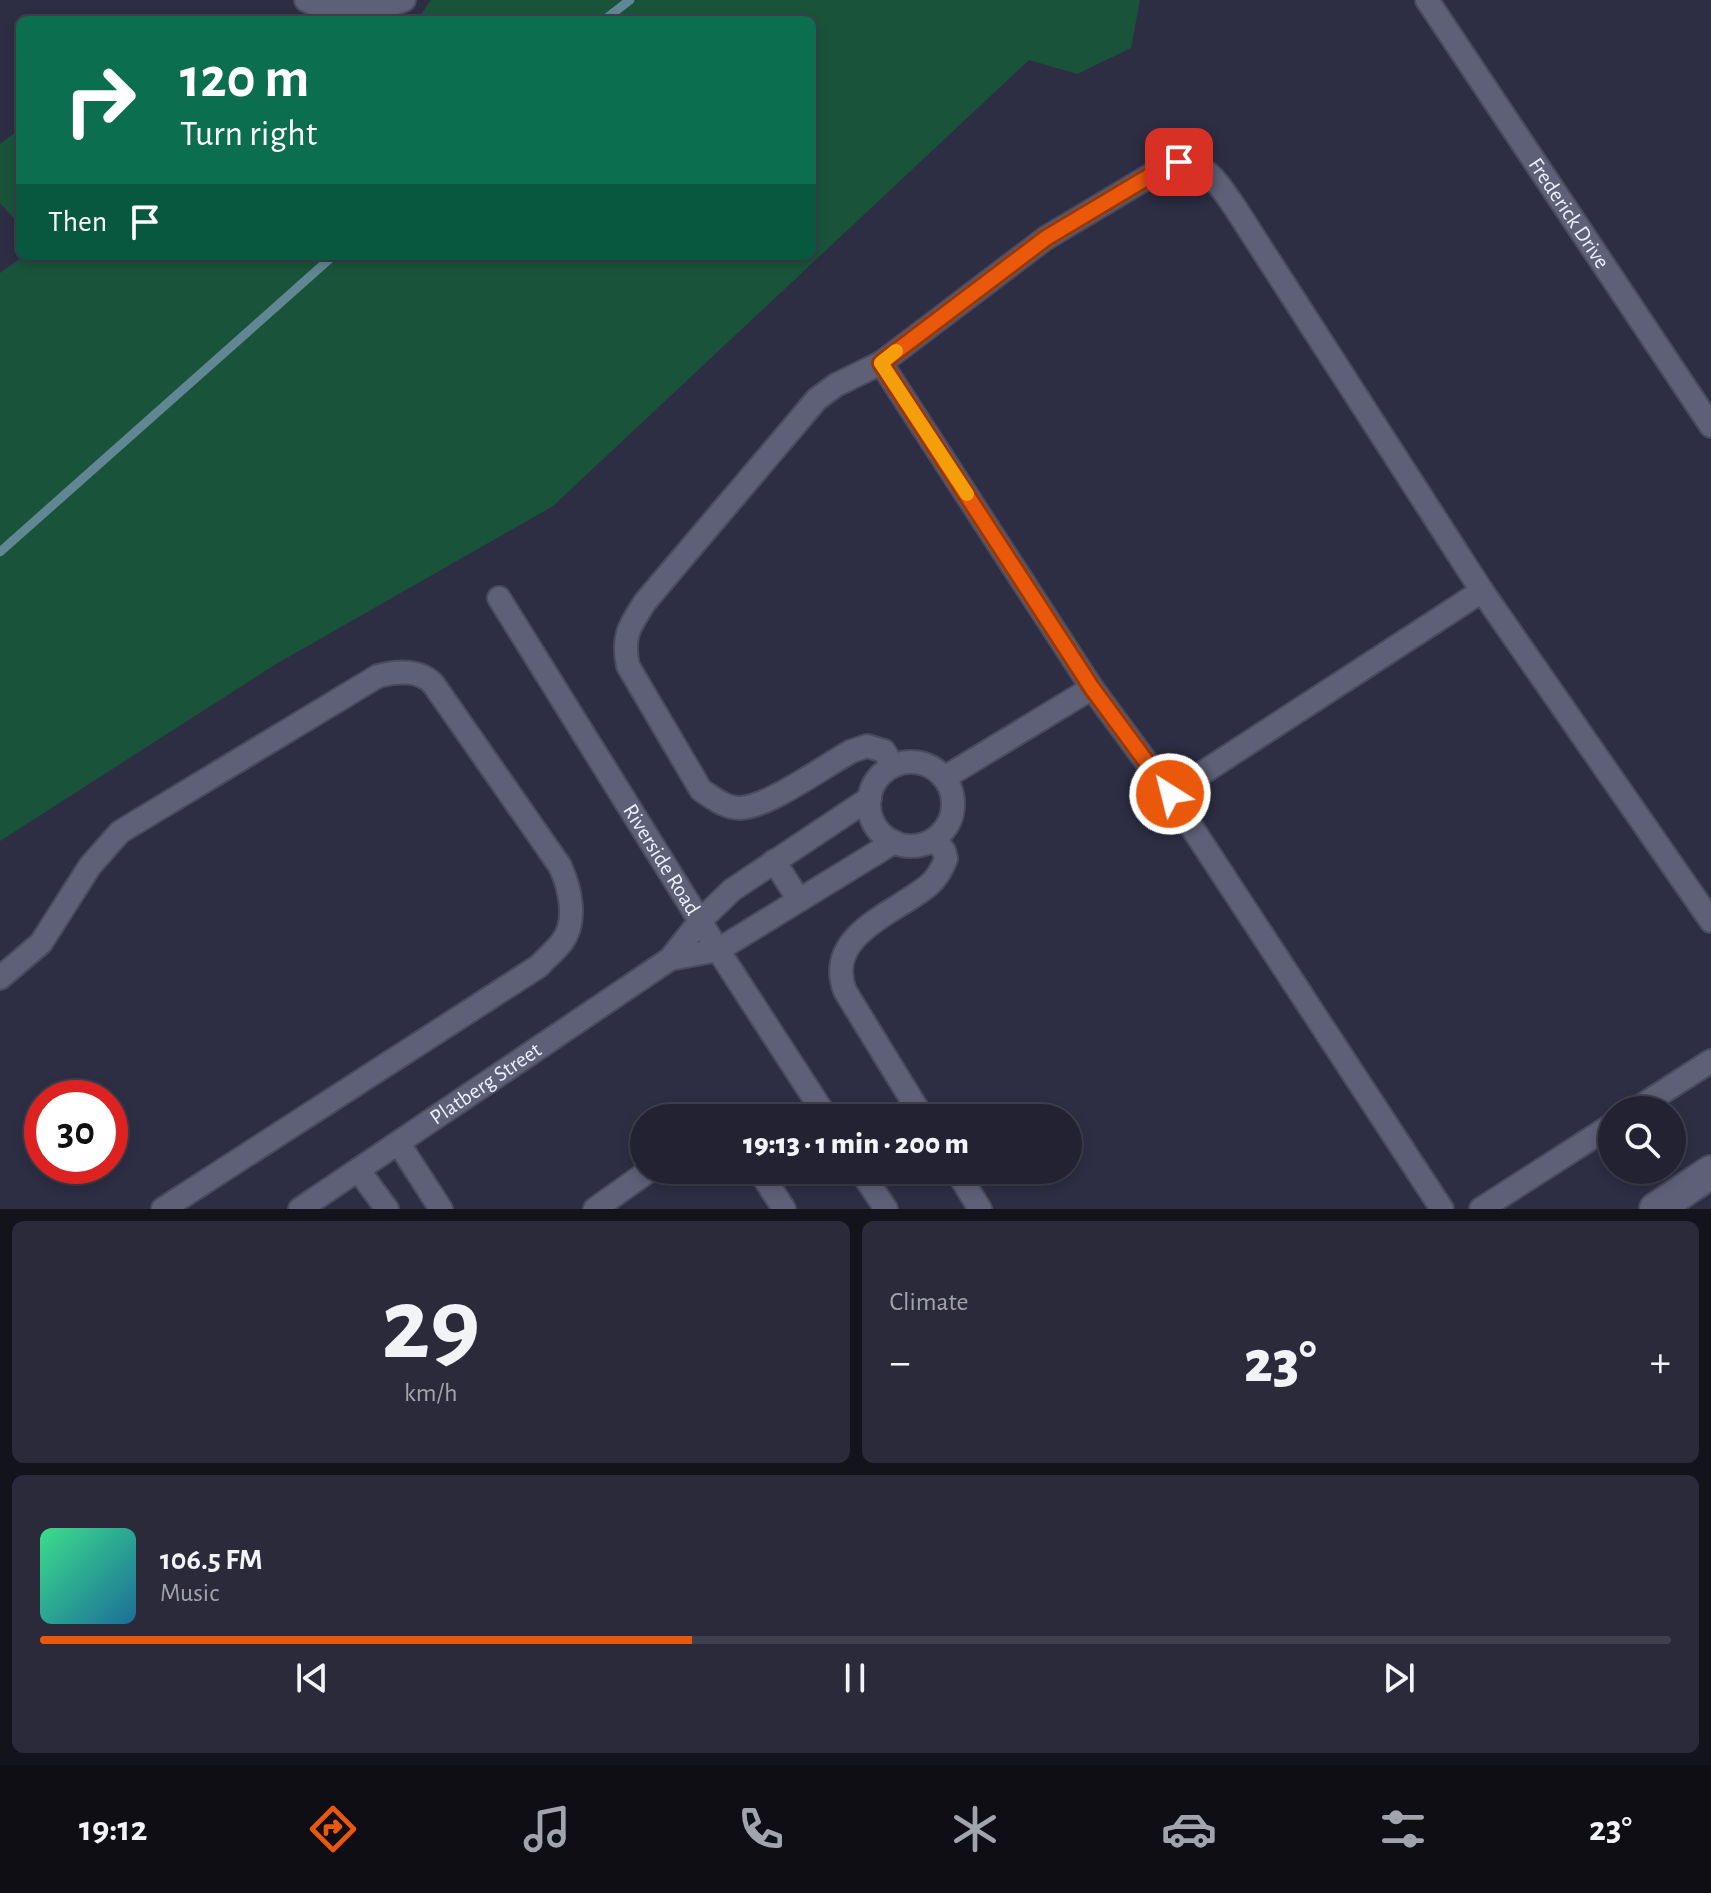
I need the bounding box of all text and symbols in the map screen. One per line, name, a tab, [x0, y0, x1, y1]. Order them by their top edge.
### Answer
icon: right	[48, 48, 152, 152]
text: 120 m	[180, 51, 309, 107]
text: Turn right	[180, 116, 317, 152]
pin	[1145, 128, 1213, 196]
icon: arrive	[1157, 140, 1201, 184]
street label: Frederick Drive	[1524, 154, 1614, 272]
icon: arrive	[123, 200, 167, 244]
text: Then	[48, 207, 107, 237]
position arrow	[1128, 752, 1212, 836]
street label: Riverside Road	[619, 800, 704, 919]
street label: Platberg Street	[426, 1038, 545, 1129]
speed limit sign: 30	[24, 1080, 128, 1184]
map controls	[1598, 1096, 1686, 1184]
button: search	[1598, 1096, 1686, 1184]
text: 19:13 · 1 min · 200 m	[743, 1129, 969, 1159]
text: 29	[381, 1274, 480, 1378]
text: Climate	[890, 1289, 968, 1315]
text: 23°	[1244, 1333, 1317, 1393]
text: −	[890, 1341, 911, 1385]
text: +	[1650, 1341, 1671, 1385]
text: km/h	[404, 1380, 458, 1406]
text: 106.5 FM	[160, 1545, 263, 1575]
text: Music	[160, 1580, 219, 1606]
icon: previous	[290, 1656, 334, 1700]
icon: pause	[833, 1656, 877, 1700]
icon: next	[1377, 1656, 1421, 1700]
icon: directions	[305, 1801, 361, 1857]
icon: music	[519, 1801, 575, 1857]
icon: phone	[733, 1801, 789, 1857]
icon: climate	[947, 1801, 1003, 1857]
icon: car	[1161, 1801, 1217, 1857]
icon: filters	[1375, 1801, 1431, 1857]
text: 19:12	[79, 1811, 147, 1847]
text: 23°	[1589, 1811, 1632, 1847]

